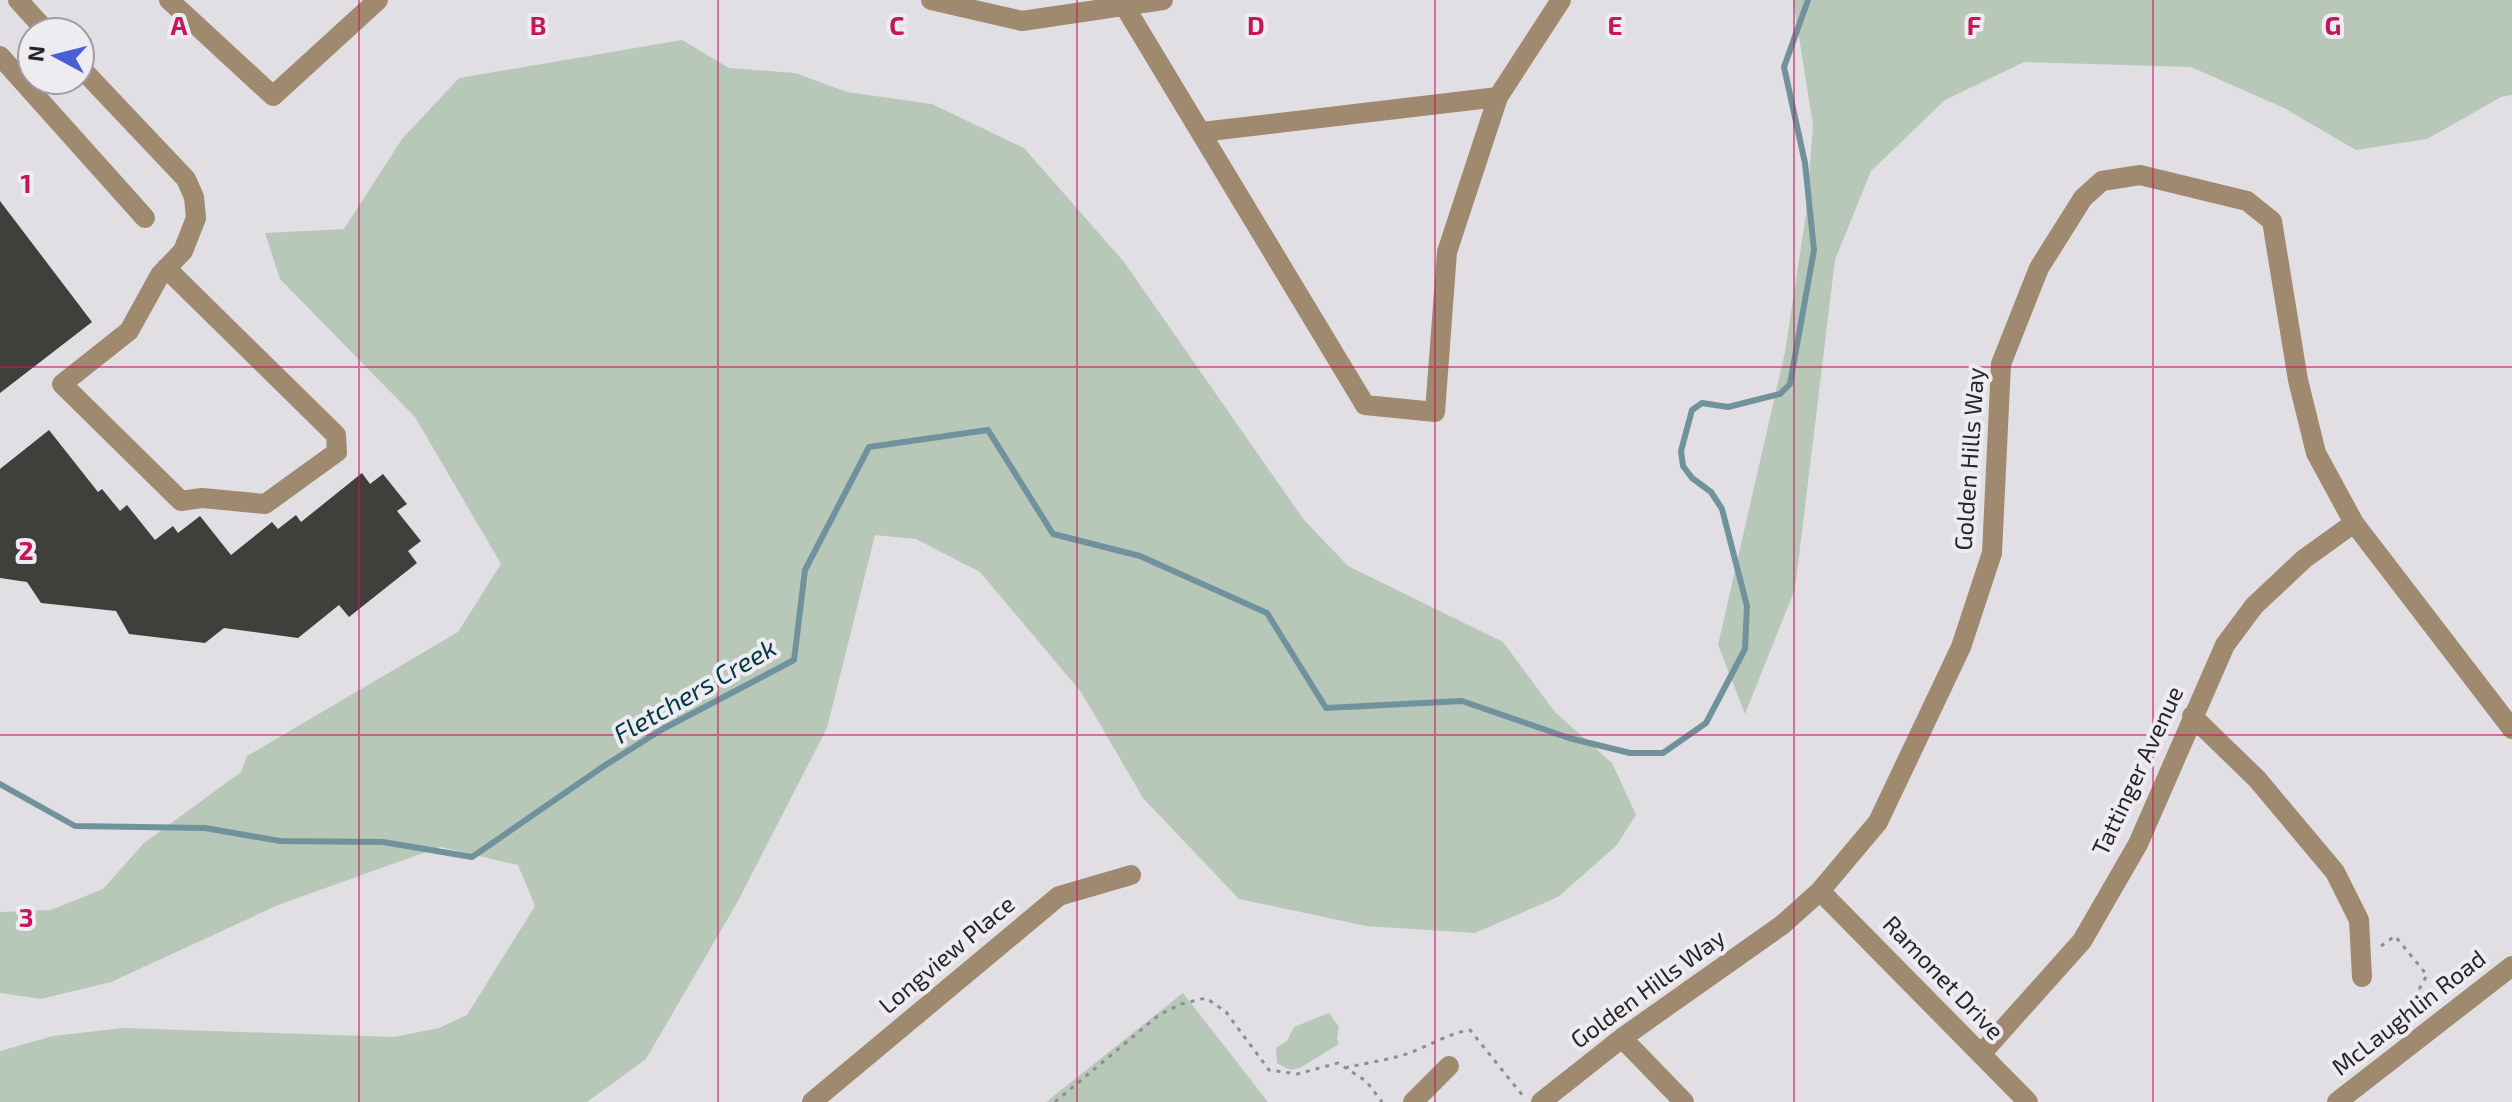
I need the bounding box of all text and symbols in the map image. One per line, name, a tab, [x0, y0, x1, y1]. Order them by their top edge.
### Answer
text: A	[171, 9, 188, 40]
text: B	[530, 9, 546, 40]
text: C	[889, 9, 905, 40]
text: D	[1247, 9, 1265, 40]
text: E	[1607, 9, 1623, 40]
text: F	[1967, 9, 1981, 40]
text: G	[2325, 9, 2341, 40]
north arrow	[16, 16, 96, 96]
text: N	[21, 44, 49, 63]
text: 1	[20, 167, 32, 198]
street label: Golden Hills Way	[1948, 366, 1989, 551]
text: 2	[18, 534, 34, 565]
water label: Fletchers Creek	[607, 631, 781, 749]
street label: Tattinger Avenue	[2085, 681, 2189, 860]
street label: Longview Place	[872, 889, 1020, 1019]
text: 3	[19, 901, 33, 932]
street label: Ramonet Drive	[1878, 909, 2010, 1045]
street label: Golden Hills Way	[1564, 922, 1730, 1053]
street label: McLaughlin Road	[2325, 943, 2491, 1081]

